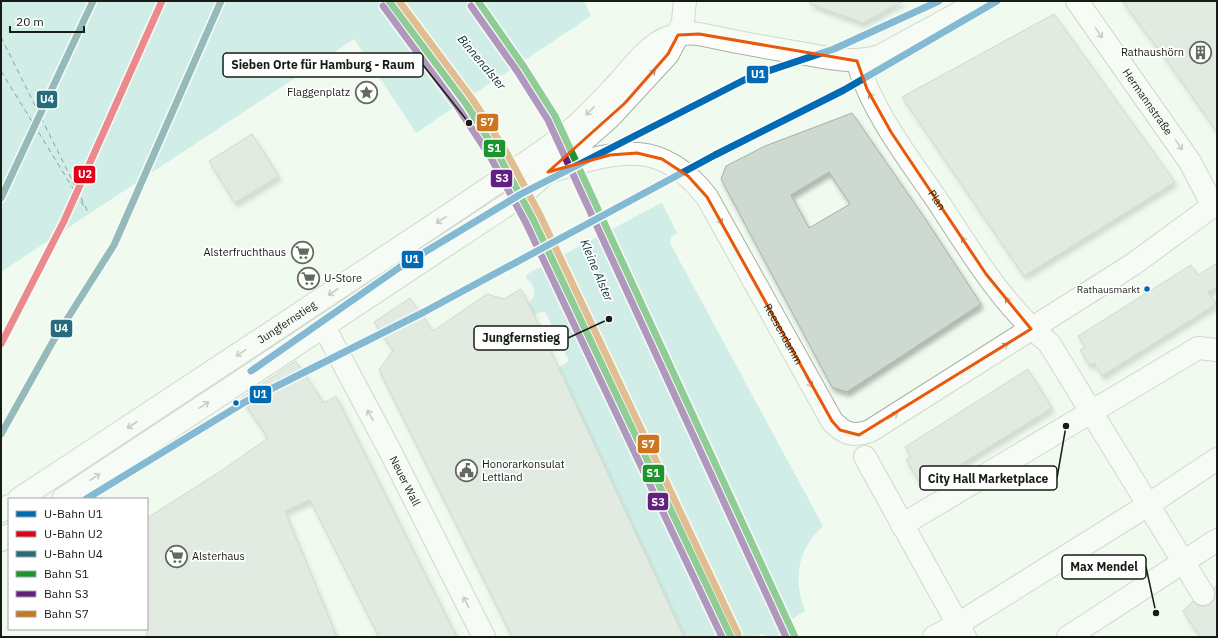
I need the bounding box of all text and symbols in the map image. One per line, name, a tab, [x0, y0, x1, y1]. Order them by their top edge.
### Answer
scale bar	[10, 8, 84, 34]
text: 20 m	[16, 14, 44, 29]
one-way arrow	[1095, 27, 1103, 38]
water label: Binnenalster	[455, 31, 510, 93]
building icon: Rathaushörn	[1187, 39, 1213, 65]
place label: Rathaushörn	[1121, 45, 1184, 59]
callout: Sieben Orte für Hamburg - Raum	[223, 53, 423, 77]
text: Sieben Orte für Hamburg - Raum	[231, 57, 415, 72]
line badge: U1	[746, 65, 769, 84]
street label: Hermannstraße	[1120, 66, 1176, 138]
text: U1	[751, 67, 766, 81]
one-way arrow	[646, 69, 655, 79]
place icon: Flaggenplatz	[353, 79, 379, 105]
place label: Flaggenplatz	[287, 85, 350, 99]
line badge: U4	[36, 90, 58, 109]
text: U4	[40, 92, 55, 106]
one-way arrow	[867, 92, 875, 104]
one-way arrow	[585, 106, 595, 116]
line badge: S7	[476, 113, 499, 132]
text: S7	[480, 115, 494, 129]
line badge: S1	[483, 139, 506, 158]
one-way arrow	[1175, 140, 1183, 151]
text: S1	[487, 141, 501, 155]
line badge: U2	[73, 165, 96, 184]
text: U2	[78, 167, 93, 181]
line badge: S3	[490, 169, 513, 188]
text: S3	[495, 171, 509, 185]
street label: Plan	[925, 187, 949, 213]
one-way arrow	[716, 213, 723, 225]
one-way arrow	[436, 216, 447, 225]
water label: Kleine Alster	[577, 237, 617, 304]
one-way arrow	[961, 237, 969, 248]
supermarket icon: Alsterfruchthaus	[289, 239, 315, 265]
place label: Alsterfruchthaus	[204, 245, 286, 259]
line badge: U1	[401, 250, 424, 269]
text: U1	[405, 252, 420, 266]
supermarket icon: U-Store	[295, 265, 321, 291]
place label: U-Store	[324, 271, 362, 285]
place label: Rathausmarkt	[1077, 283, 1140, 296]
marker: Rathausmarkt	[1142, 284, 1152, 294]
one-way arrow	[328, 288, 339, 296]
one-way arrow	[1004, 296, 1013, 307]
street label: Jungfernstieg	[255, 297, 319, 347]
street label: Reesendamm	[761, 301, 806, 367]
line badge: U4	[50, 319, 73, 338]
text: U4	[54, 321, 69, 335]
callout: Jungfernstieg	[474, 326, 568, 350]
text: Jungfernstieg	[482, 330, 560, 345]
one-way arrow	[997, 343, 1008, 351]
one-way arrow	[235, 349, 246, 357]
one-way arrow	[806, 375, 814, 387]
line badge: U1	[249, 385, 272, 404]
text: U1	[253, 387, 268, 401]
unlabelled marker	[231, 398, 241, 408]
one-way arrow	[198, 401, 210, 409]
one-way arrow	[366, 409, 374, 421]
one-way arrow	[887, 412, 898, 420]
one-way arrow	[127, 421, 138, 429]
line badge: S7	[637, 434, 660, 454]
text: S7	[641, 437, 655, 451]
street label: Neuer Wall	[387, 454, 424, 508]
public building icon: Honorarkonsulat Lettland	[454, 457, 480, 483]
place label: Honorarkonsulat Lettland	[482, 457, 565, 484]
line badge: S1	[642, 464, 665, 483]
text: S1	[646, 466, 660, 480]
callout: City Hall Marketplace	[920, 466, 1057, 490]
text: City Hall Marketplace	[928, 471, 1049, 486]
one-way arrow	[90, 473, 101, 482]
line badge: S3	[647, 492, 669, 511]
text: S3	[651, 495, 665, 509]
legend	[8, 498, 148, 630]
text: U-Bahn U1	[44, 506, 103, 521]
text: U-Bahn U2	[44, 526, 103, 541]
supermarket icon: Alsterhaus	[163, 543, 189, 569]
text: U-Bahn U4	[44, 546, 103, 561]
place label: Alsterhaus	[192, 549, 245, 563]
callout: Max Mendel	[1062, 555, 1146, 579]
text: Max Mendel	[1070, 559, 1138, 574]
text: Bahn S1	[44, 566, 89, 581]
text: Bahn S3	[44, 586, 89, 601]
one-way arrow	[462, 596, 470, 608]
text: Bahn S7	[44, 606, 89, 621]

